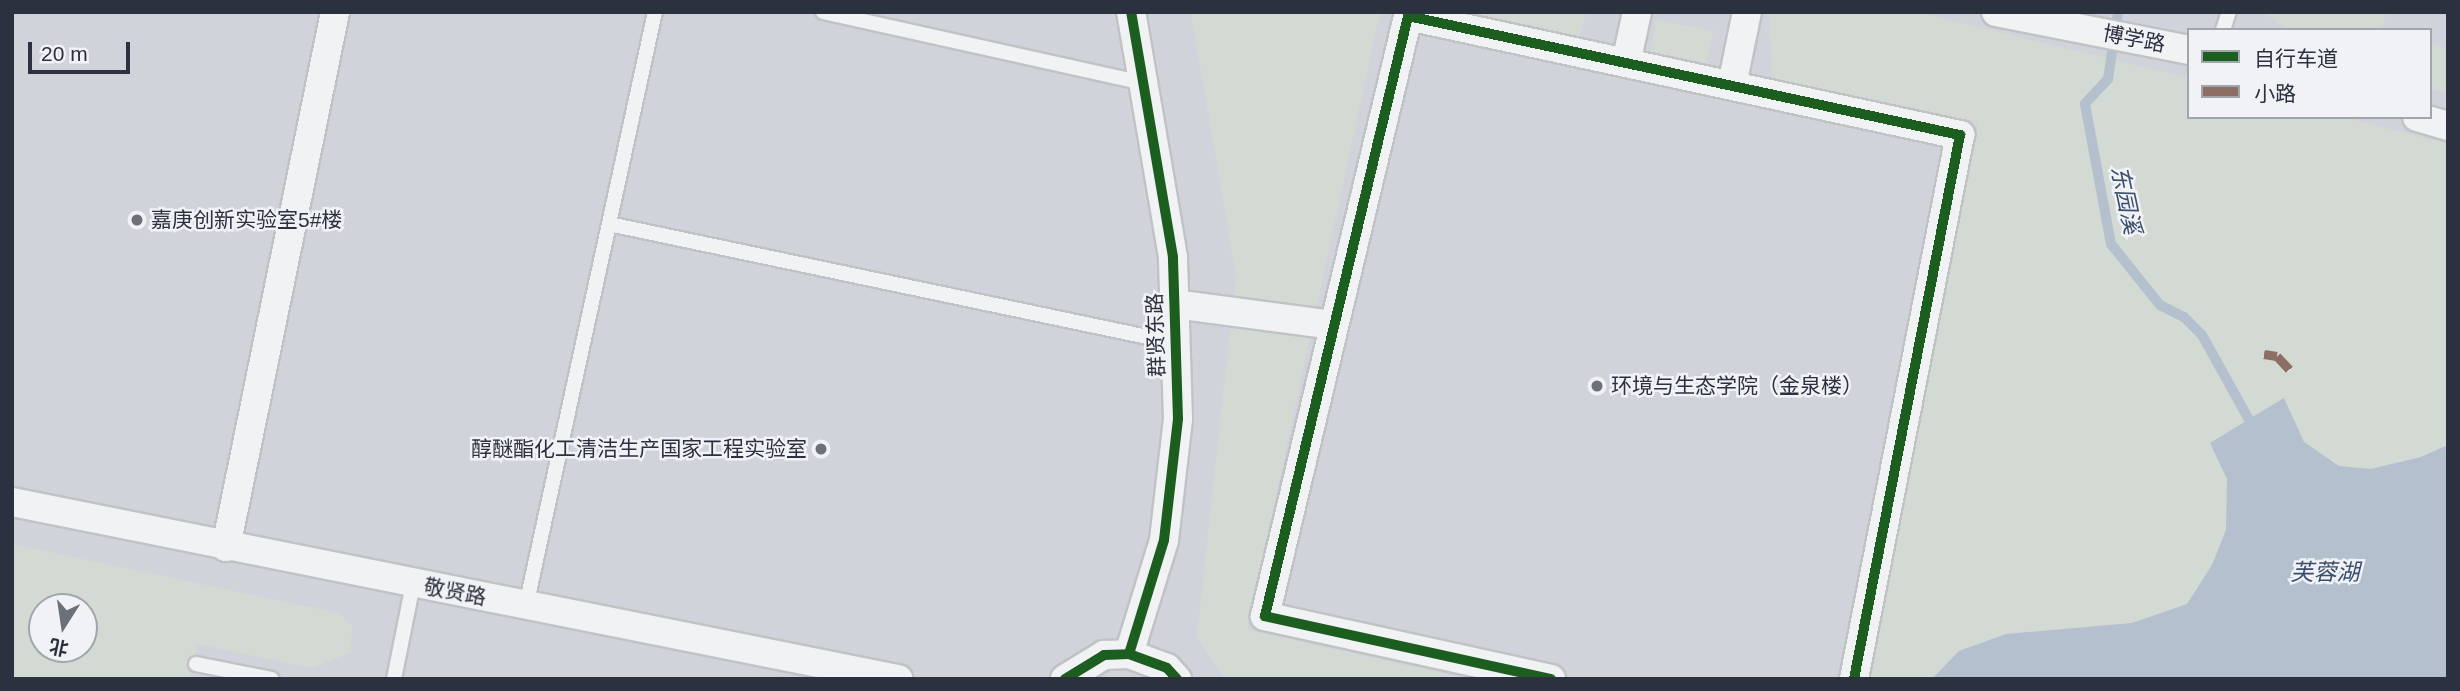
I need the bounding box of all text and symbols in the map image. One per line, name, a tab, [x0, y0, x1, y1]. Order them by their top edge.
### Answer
street label: 博学路	[2101, 21, 2167, 57]
scale bar	[32, 28, 133, 72]
legend	[2187, 28, 2432, 119]
text: 20 m	[41, 42, 88, 65]
text: 自行车道	[2254, 47, 2338, 70]
text: 小路	[2254, 82, 2296, 105]
water label: 东园溪	[2105, 163, 2147, 237]
place label: 嘉庚创新实验室5#楼	[151, 207, 342, 233]
marker: 嘉庚创新实验室5#楼	[129, 212, 145, 228]
street label: 群贤东路	[1142, 293, 1170, 377]
place label: 环境与生态学院（金泉楼）	[1611, 373, 1863, 399]
marker: 环境与生态学院（金泉楼）	[1589, 378, 1605, 394]
place label: 醇醚酯化工清洁生产国家工程实验室	[471, 436, 807, 462]
marker: 醇醚酯化工清洁生产国家工程实验室	[813, 441, 829, 457]
water label: 芙蓉湖	[2291, 558, 2359, 586]
street label: 敬贤路	[422, 574, 488, 610]
north arrow	[28, 593, 98, 663]
text: 北	[47, 635, 70, 659]

